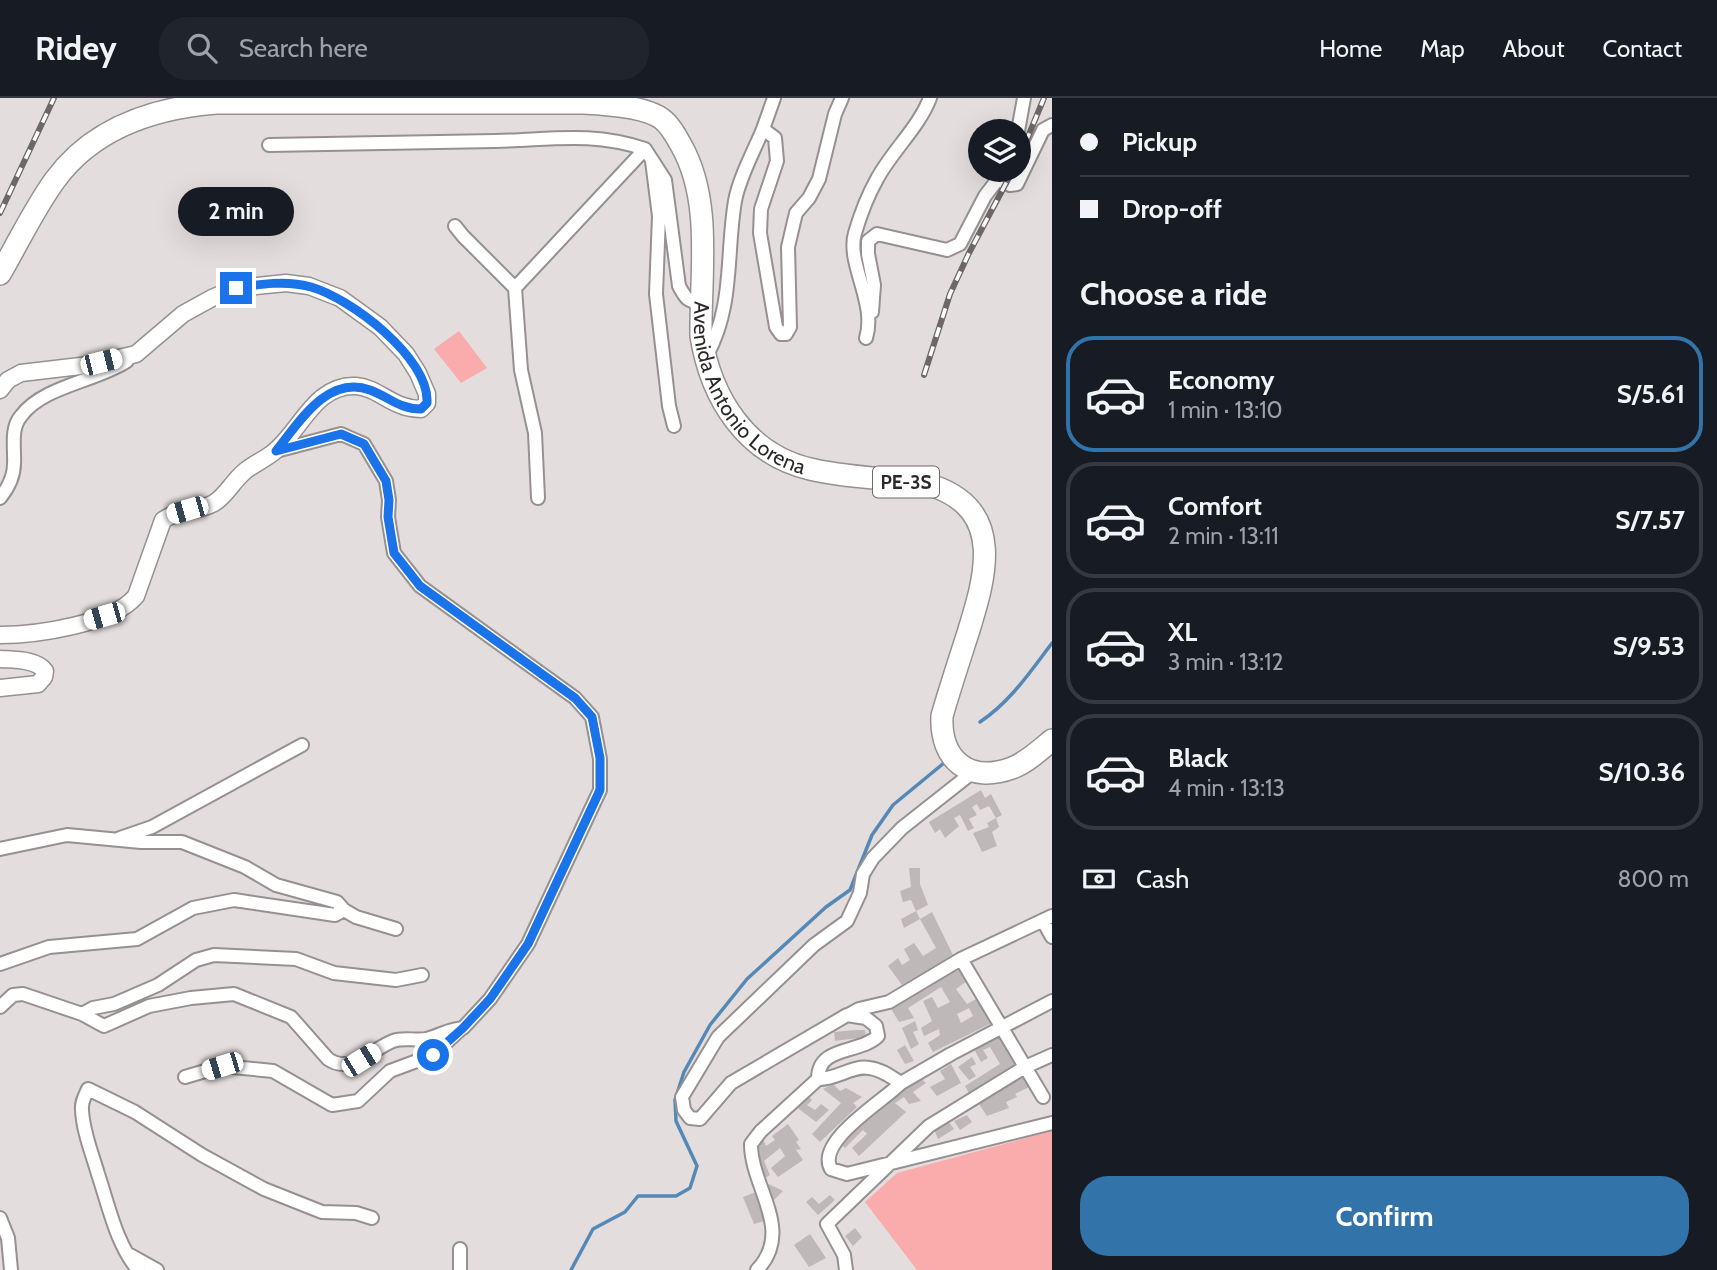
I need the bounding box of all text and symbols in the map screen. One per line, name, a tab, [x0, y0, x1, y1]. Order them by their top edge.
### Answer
search box	[159, 17, 649, 80]
text: Ridey	[35, 28, 117, 68]
icon: search	[183, 29, 221, 67]
text: Search here	[239, 32, 368, 64]
text: Home	[1319, 34, 1382, 63]
text: Map	[1420, 34, 1465, 63]
text: About	[1503, 34, 1565, 63]
text: Contact	[1603, 34, 1682, 63]
map controls	[968, 119, 1031, 182]
button: layers	[968, 119, 1031, 182]
text: Pickup	[1122, 126, 1197, 158]
callout: 2 min	[178, 186, 294, 236]
text: Drop-off	[1122, 193, 1222, 225]
text: 2 min	[208, 197, 264, 225]
route end	[220, 272, 252, 304]
text: Choose a ride	[1080, 274, 1267, 313]
street label: Avenida Antonio Lorena	[689, 301, 809, 479]
car	[79, 347, 124, 377]
icon: car	[1084, 363, 1147, 426]
text: Economy	[1168, 364, 1274, 396]
text: S/5.61	[1617, 378, 1685, 410]
text: 1 min · 13:10	[1168, 396, 1283, 424]
road number: PE-3S	[873, 466, 939, 498]
icon: car	[1084, 489, 1147, 552]
text: Comfort	[1168, 490, 1262, 522]
car	[164, 494, 211, 526]
text: S/7.57	[1615, 504, 1685, 536]
text: 2 min · 13:11	[1168, 522, 1279, 550]
car	[81, 600, 128, 632]
icon: car	[1084, 615, 1147, 678]
text: XL	[1168, 616, 1197, 648]
text: S/9.53	[1613, 630, 1685, 662]
text: 3 min · 13:12	[1168, 648, 1284, 676]
icon: car	[1084, 741, 1147, 804]
text: Black	[1168, 742, 1228, 774]
text: S/10.36	[1599, 756, 1685, 788]
text: 4 min · 13:13	[1168, 774, 1285, 802]
icon: cash	[1080, 860, 1118, 898]
text: Cash	[1136, 863, 1189, 895]
text: 800 m	[1618, 865, 1689, 893]
route start	[417, 1039, 449, 1071]
car	[338, 1040, 385, 1080]
car	[199, 1050, 246, 1082]
button: Confirm	[1080, 1176, 1689, 1256]

